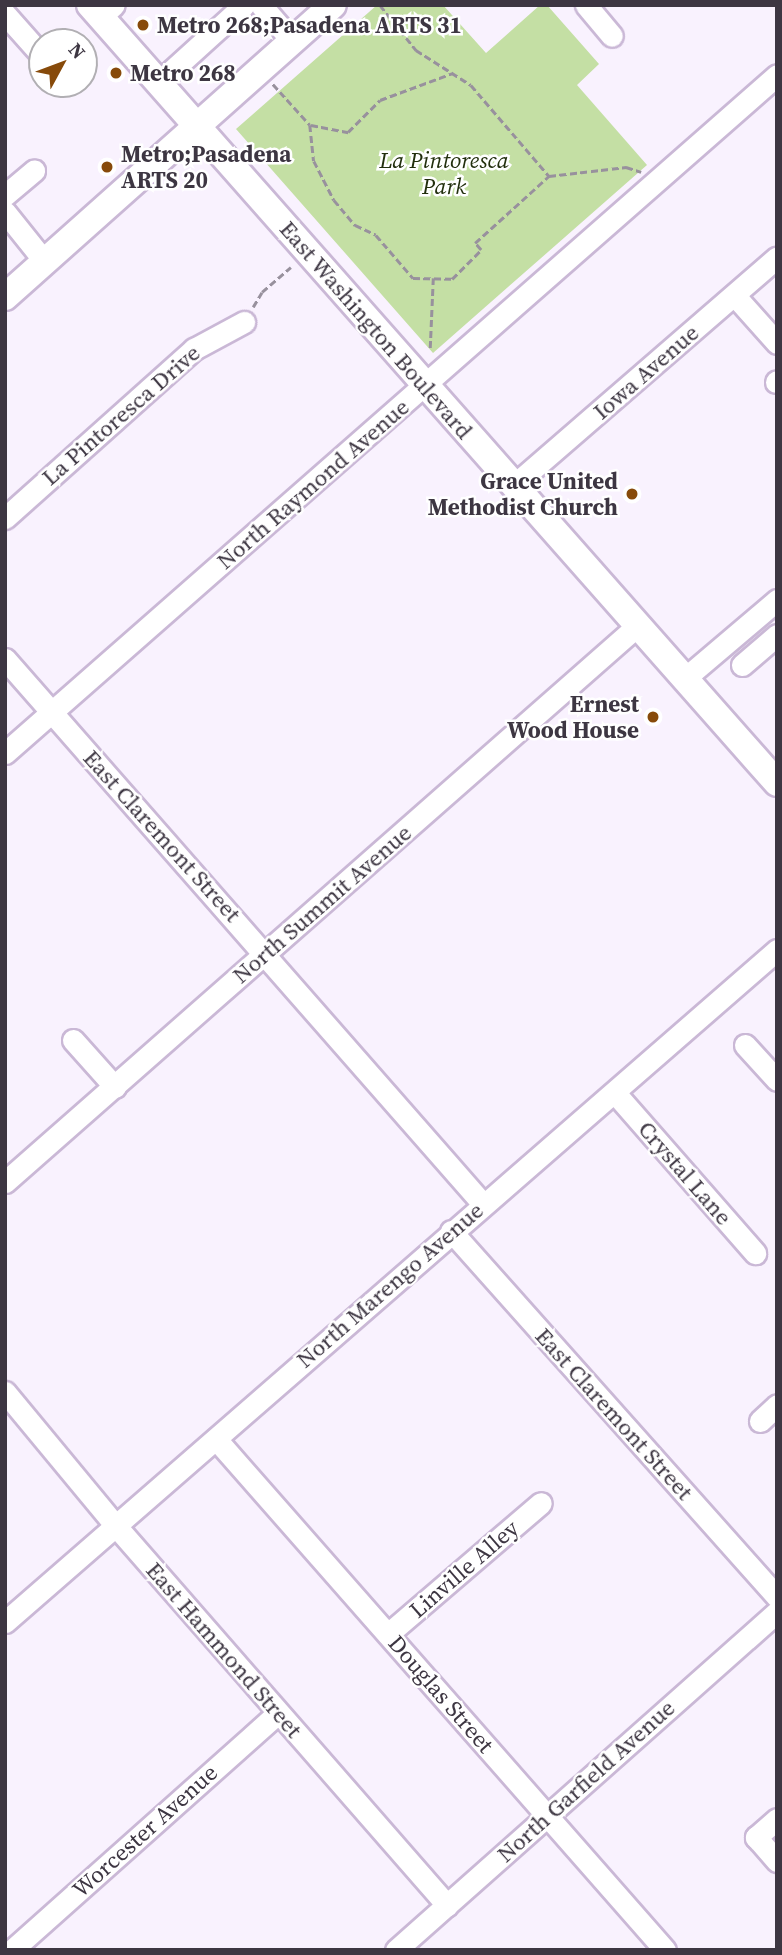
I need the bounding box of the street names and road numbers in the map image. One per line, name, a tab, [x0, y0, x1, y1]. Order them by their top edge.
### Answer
street label: East Washington Boulevard	[274, 215, 478, 445]
street label: Iowa Avenue	[588, 319, 704, 425]
street label: La Pintoresca Drive	[36, 339, 206, 491]
street label: North Raymond Avenue	[211, 393, 415, 575]
street label: East Claremont Street	[78, 744, 246, 928]
street label: North Summit Avenue	[227, 819, 417, 989]
street label: Crystal Lane	[632, 1116, 738, 1230]
street label: North Marengo Avenue	[291, 1196, 489, 1374]
street label: East Claremont Street	[530, 1322, 698, 1506]
street label: Linville Alley	[404, 1514, 524, 1624]
street label: East Hammond Street	[140, 1557, 308, 1743]
street label: Douglas Street	[382, 1630, 500, 1758]
street label: North Garfield Avenue	[492, 1694, 680, 1868]
street label: Worcester Avenue	[67, 1759, 223, 1903]

